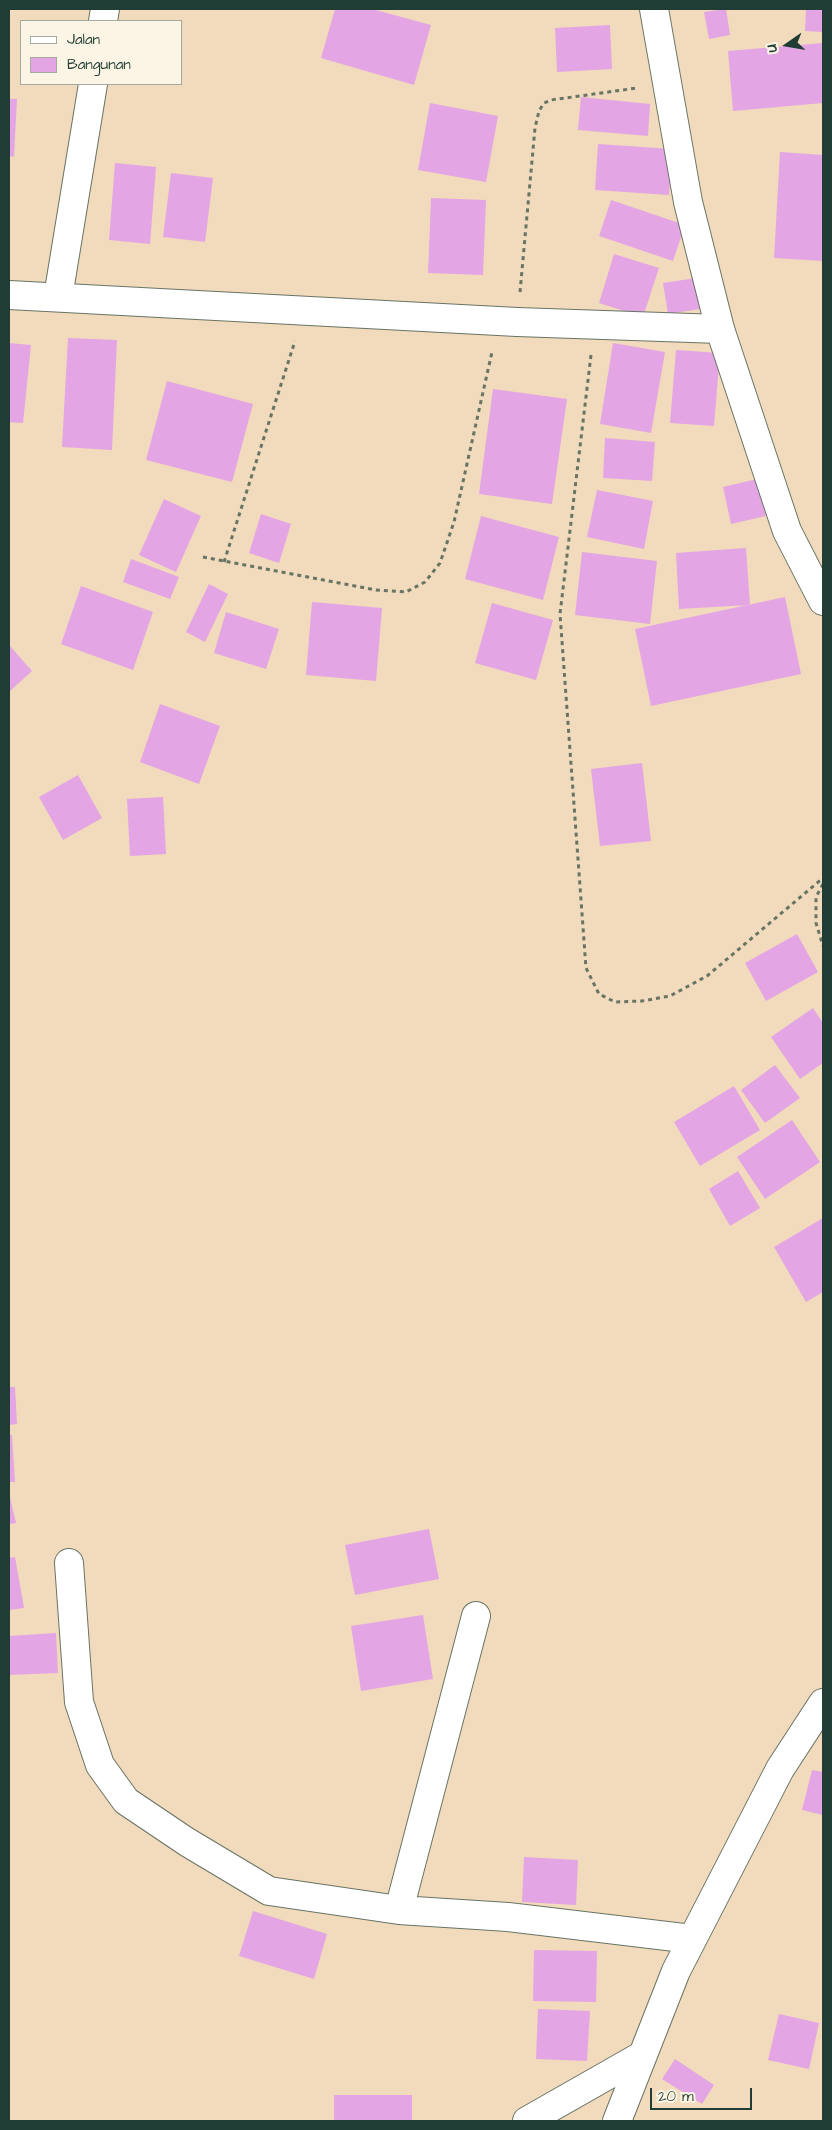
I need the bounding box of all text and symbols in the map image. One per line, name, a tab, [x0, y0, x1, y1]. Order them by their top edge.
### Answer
legend	[20, 20, 182, 85]
north arrow	[762, 20, 812, 70]
text: Jalan	[67, 29, 100, 50]
text: U	[762, 42, 783, 54]
text: Bangunan	[67, 54, 131, 75]
scale bar	[652, 2078, 754, 2110]
text: 20 m	[658, 2086, 694, 2107]

